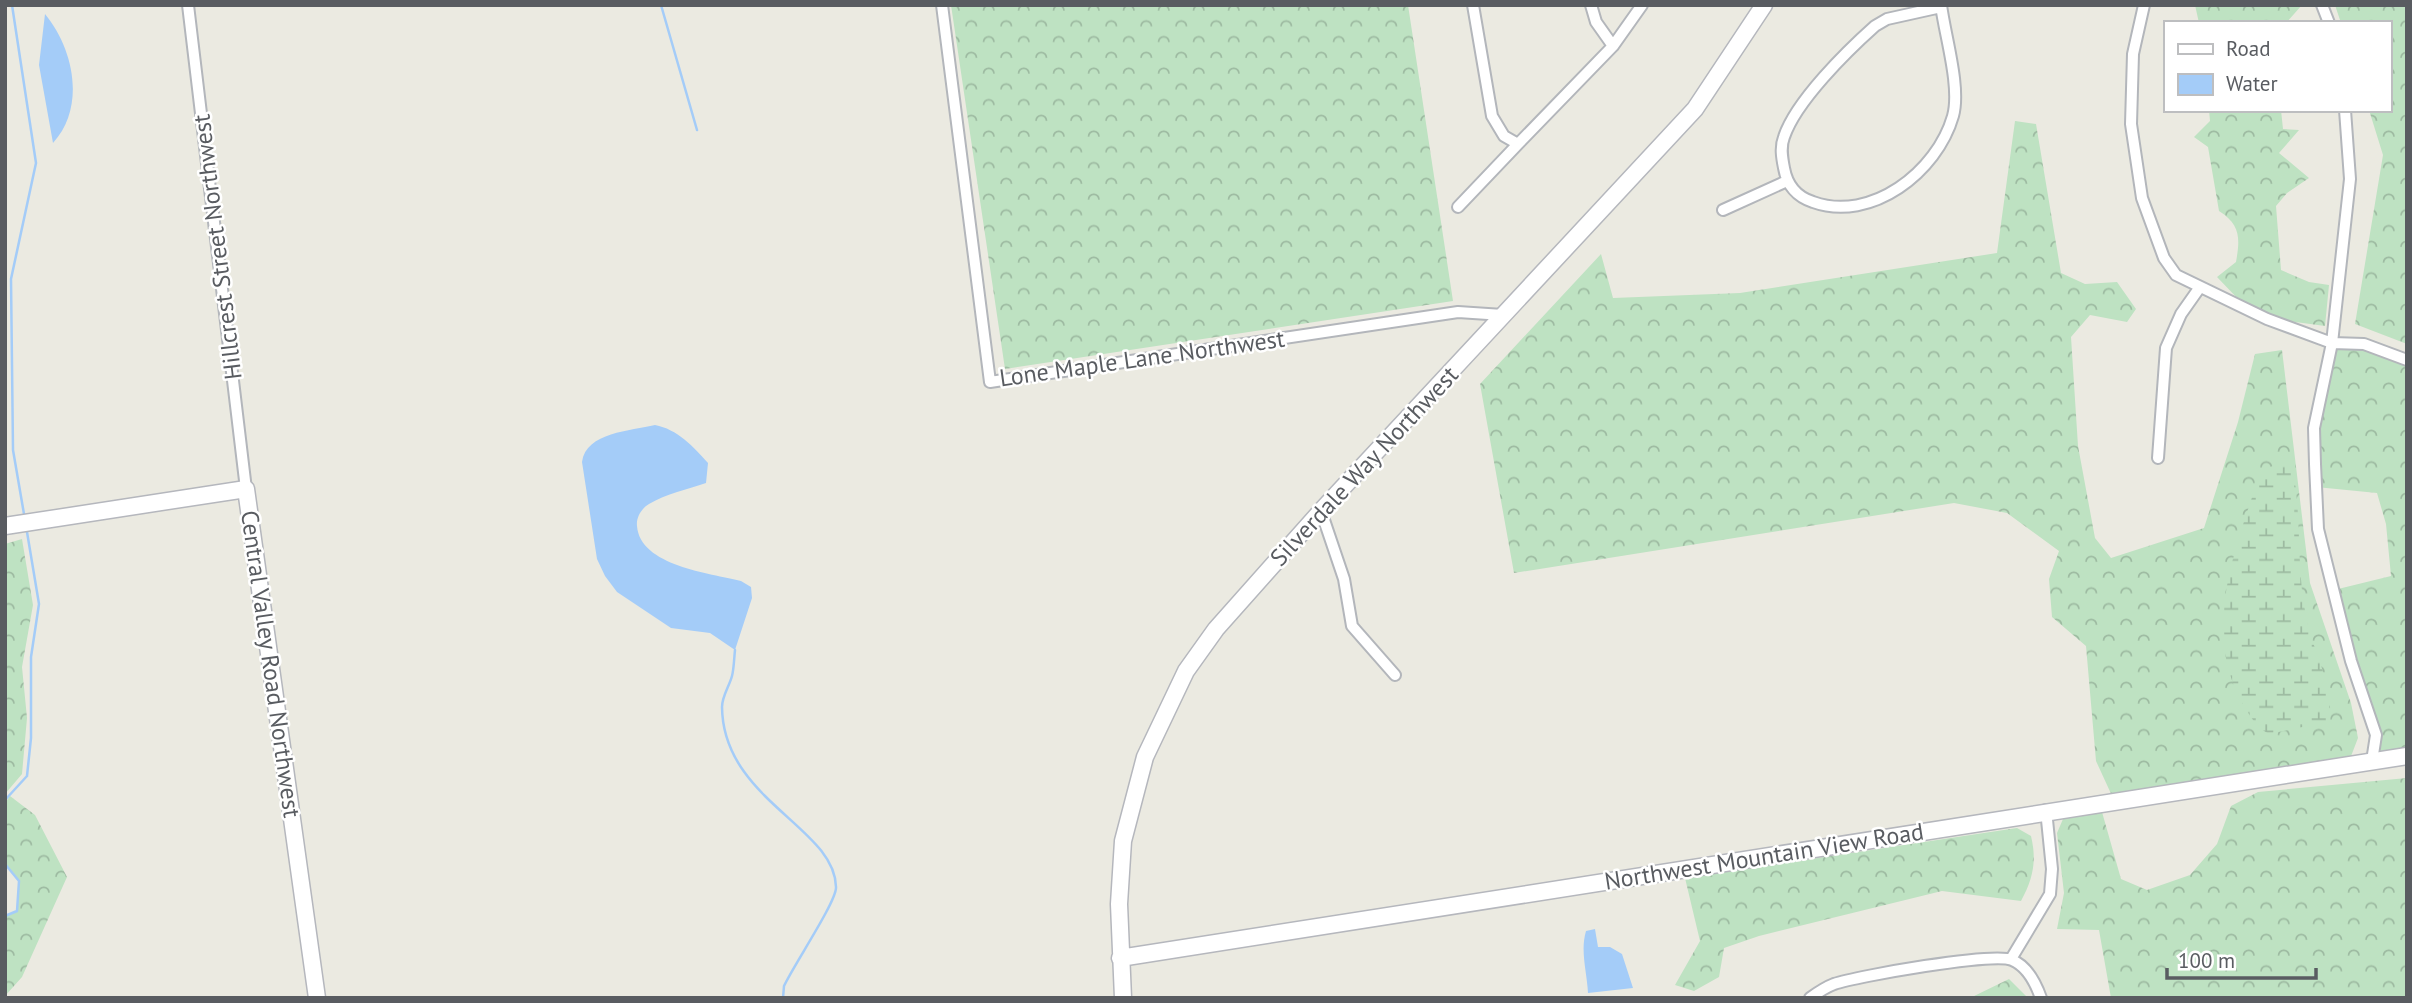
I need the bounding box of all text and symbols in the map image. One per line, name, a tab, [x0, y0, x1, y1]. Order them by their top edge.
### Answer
legend	[2164, 21, 2391, 112]
text: Road	[2226, 35, 2270, 62]
text: Water	[2226, 70, 2278, 97]
street label: Hillcrest Street Northwest	[185, 113, 249, 381]
street label: Lone Maple Lane Northwest	[997, 323, 1287, 393]
street label: Silverdale Way Northwest	[1263, 360, 1465, 572]
street label: Central Valley Road Northwest	[234, 508, 308, 820]
street label: Northwest Mountain View Road	[1602, 815, 1926, 897]
scale bar	[2167, 936, 2316, 980]
text: 100 m	[2178, 947, 2235, 974]

